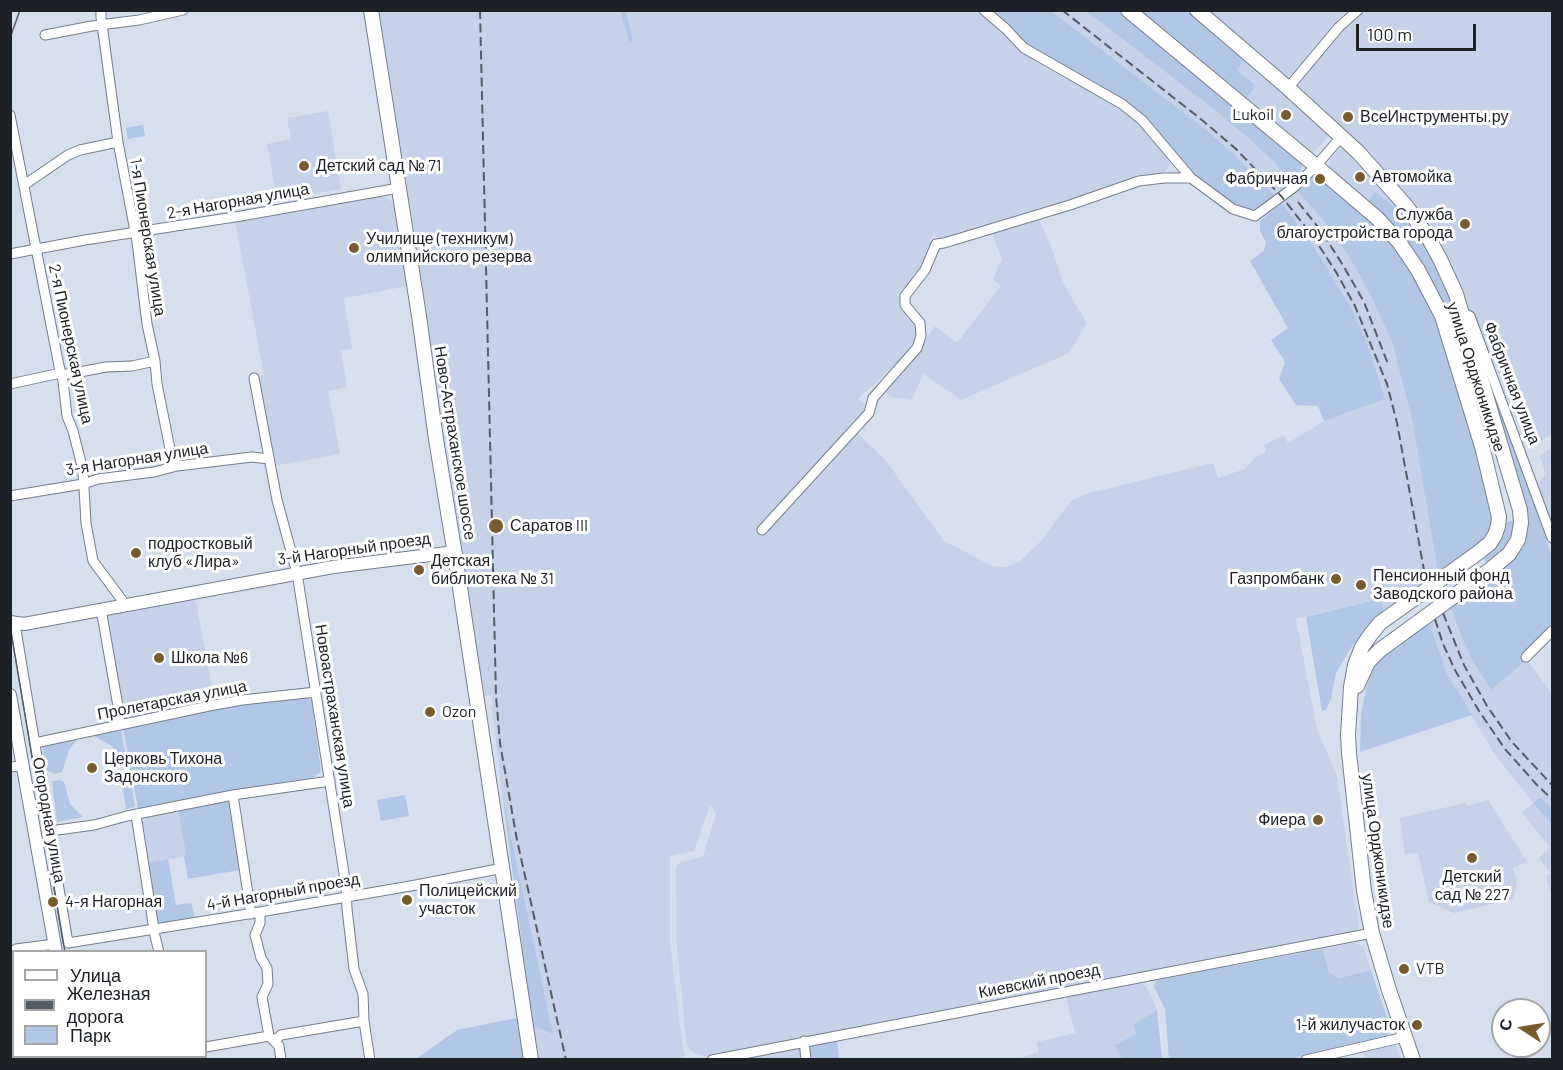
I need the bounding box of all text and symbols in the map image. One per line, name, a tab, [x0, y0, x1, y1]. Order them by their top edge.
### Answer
scale bar	[1359, 12, 1479, 50]
text: 100 m	[1367, 23, 1412, 45]
place label: Lukoil	[1232, 105, 1274, 125]
place label: ВсеИнструменты.ру	[1360, 107, 1509, 127]
marker: Lukoil	[1279, 108, 1293, 122]
marker: ВсеИнструменты.ру	[1341, 110, 1355, 124]
place label: Детский сад № 71	[316, 156, 441, 176]
street label: 1-я Пионерская улица	[126, 157, 170, 317]
marker: Детский сад № 71	[297, 159, 311, 173]
place label: Автомойка	[1372, 167, 1452, 187]
place label: Фабричная	[1225, 169, 1308, 189]
marker: Автомойка	[1353, 170, 1367, 184]
marker: Фабричная	[1313, 172, 1327, 186]
street label: 2-я Нагорная улица	[165, 179, 311, 223]
place label: Служба благоустройства города	[1276, 205, 1453, 243]
marker: Служба благоустройства города	[1458, 217, 1472, 231]
place label: Училище (техникум) олимпийского резерва	[366, 229, 532, 267]
marker: Училище (техникум) олимпийского резерва	[347, 241, 361, 255]
street label: 2-я Пионерская улица	[45, 262, 97, 426]
street label: улица Орджоникидзе	[1443, 300, 1509, 454]
street label: Фабричная улица	[1480, 319, 1544, 447]
street label: Ново-Астраханское шоссе	[430, 345, 480, 541]
street label: 3-я Нагорная улица	[65, 438, 209, 480]
place label: Саратов III	[510, 516, 588, 536]
marker: Саратов III	[487, 517, 505, 535]
street label: 3-й Нагорный проезд	[276, 529, 432, 569]
place label: подростковый клуб «Лира»	[148, 534, 253, 572]
marker: подростковый клуб «Лира»	[129, 546, 143, 560]
place label: Детская библиотека № 31	[431, 551, 554, 589]
marker: Детская библиотека № 31	[412, 563, 426, 577]
place label: Пенсионный фонд Заводского района	[1373, 566, 1513, 604]
place label: Газпромбанк	[1229, 569, 1324, 589]
marker: Газпромбанк	[1329, 572, 1343, 586]
marker: Пенсионный фонд Заводского района	[1354, 578, 1368, 592]
street label: Новоастраханская улица	[311, 623, 359, 809]
place label: Школа №6	[171, 648, 248, 668]
marker: Школа №6	[152, 651, 166, 665]
street label: Пролетарская улица	[96, 676, 248, 724]
place label: Ozon	[442, 702, 476, 722]
marker: Ozon	[423, 705, 437, 719]
place label: Церковь Тихона Задонского	[104, 749, 222, 787]
street label: Огородная улица	[29, 756, 69, 884]
marker: Церковь Тихона Задонского	[85, 761, 99, 775]
street label: улица Орджоникидзе	[1358, 772, 1398, 930]
place label: Фиера	[1258, 810, 1306, 830]
marker: Фиера	[1311, 813, 1325, 827]
marker: Детский сад № 227	[1465, 851, 1479, 865]
place label: Детский сад № 227	[1435, 867, 1509, 905]
street label: 4-й Нагорный проезд	[205, 869, 361, 915]
place label: Полицейский участок	[419, 881, 517, 919]
place label: 4-я Нагорная	[65, 892, 162, 912]
marker: Полицейский участок	[400, 893, 414, 907]
marker: 4-я Нагорная	[46, 895, 60, 909]
legend	[12, 950, 207, 1058]
place label: VTB	[1416, 959, 1445, 979]
street label: Киевский проезд	[977, 960, 1101, 1002]
marker: VTB	[1397, 962, 1411, 976]
text: Улица	[70, 964, 121, 986]
text: Железная дорога	[67, 982, 151, 1027]
north arrow	[1491, 998, 1551, 1058]
place label: 1-й жилучасток	[1296, 1015, 1405, 1035]
text: С	[1494, 1017, 1515, 1032]
marker: 1-й жилучасток	[1410, 1018, 1424, 1032]
text: Парк	[70, 1024, 111, 1046]

